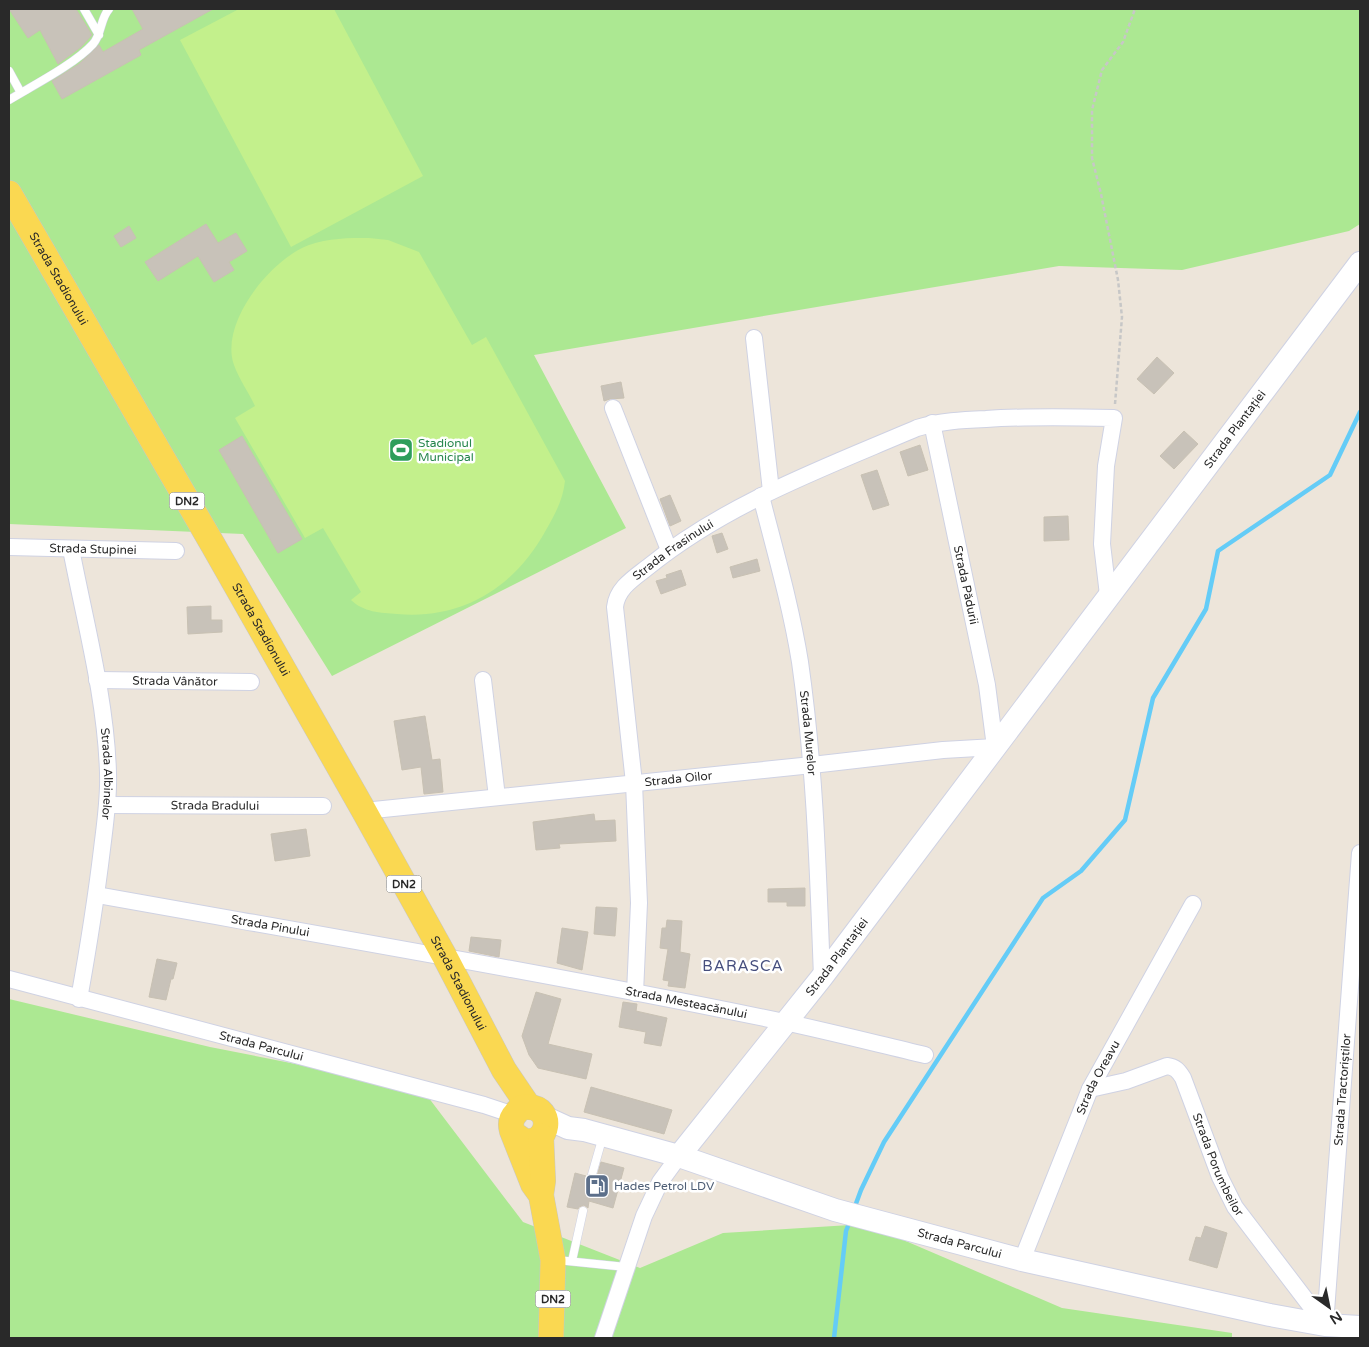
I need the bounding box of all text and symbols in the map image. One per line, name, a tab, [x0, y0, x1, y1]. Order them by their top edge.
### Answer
street label: Strada Stadionului	[26, 230, 91, 328]
street label: Strada Plantației	[1201, 387, 1269, 471]
place label: Stadionul Municipal	[418, 436, 474, 464]
sports icon: Stadionul Municipal	[388, 437, 414, 463]
road number: DN2	[170, 492, 204, 510]
street label: Strada Frasinului	[630, 517, 716, 583]
street label: Strada Stupinei	[49, 541, 137, 557]
street label: Strada Pădurii	[951, 544, 981, 626]
street label: Strada Stadionului	[229, 580, 293, 679]
street label: Strada Vânător	[132, 673, 218, 689]
street label: Strada Murelor	[797, 690, 819, 776]
street label: Strada Albinelor	[98, 727, 115, 821]
street label: Strada Oilor	[644, 768, 713, 789]
street label: Strada Bradului	[171, 798, 259, 813]
road number: DN2	[386, 876, 422, 892]
street label: Strada Pinului	[230, 912, 311, 940]
street label: Strada Plantației	[803, 915, 871, 999]
street label: Strada Stadionului	[428, 933, 489, 1033]
district label: BARASCA	[702, 957, 784, 975]
street label: Strada Mesteacănului	[624, 984, 748, 1021]
street label: Strada Parcului	[218, 1028, 305, 1064]
street label: Strada Tractoriștilor	[1331, 1033, 1354, 1146]
street label: Strada Oreavu	[1074, 1038, 1123, 1117]
street label: Strada Porumbeilor	[1190, 1111, 1247, 1219]
fuel station icon: Hades Petrol LDV	[584, 1173, 610, 1199]
place label: Hades Petrol LDV	[614, 1179, 715, 1193]
street label: Strada Parcului	[916, 1225, 1003, 1261]
north arrow	[1304, 1282, 1354, 1332]
road number: DN2	[536, 1290, 570, 1308]
text: N	[1326, 1307, 1345, 1328]

